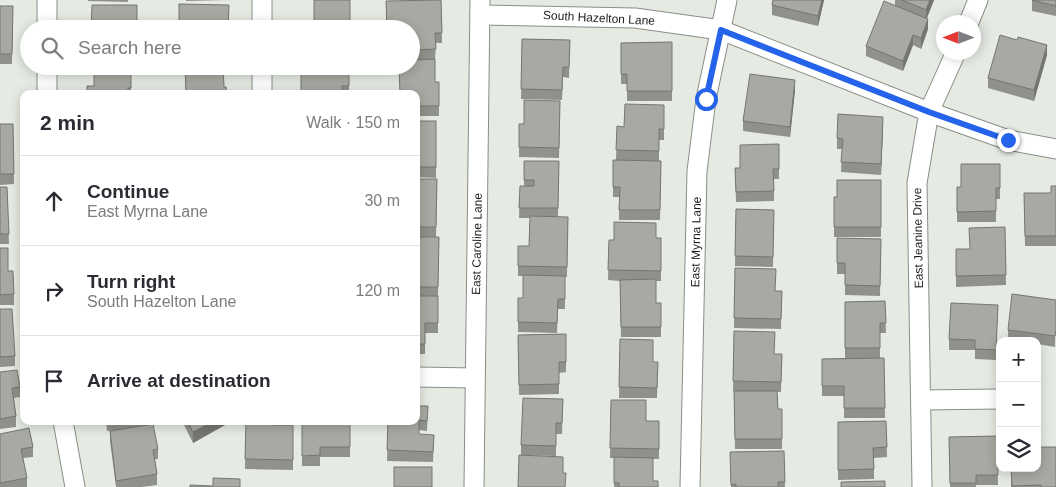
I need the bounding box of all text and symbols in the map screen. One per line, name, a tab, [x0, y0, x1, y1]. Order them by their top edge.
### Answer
street label: South Hazelton Lane	[543, 8, 656, 28]
north arrow	[936, 15, 981, 60]
search box	[20, 20, 420, 75]
icon: search	[38, 34, 66, 62]
text: Search here	[78, 37, 182, 58]
route start	[695, 88, 718, 111]
text: 2 min	[40, 111, 95, 134]
text: Walk · 150 m	[306, 114, 400, 131]
route end	[997, 129, 1020, 152]
text: Continue	[87, 181, 169, 202]
icon: ahead	[40, 187, 68, 215]
street label: East Jeanine Drive	[910, 187, 926, 288]
text: 30 m	[364, 192, 400, 209]
street label: East Caroline Lane	[469, 193, 485, 295]
street label: East Myrna Lane	[688, 196, 704, 287]
text: East Myrna Lane	[87, 203, 208, 220]
text: Turn right	[87, 271, 175, 292]
icon: right	[40, 277, 68, 305]
text: 120 m	[356, 282, 400, 299]
text: South Hazelton Lane	[87, 293, 236, 310]
map controls	[996, 337, 1041, 472]
button: +	[996, 337, 1041, 382]
icon: arrive	[40, 367, 68, 395]
text: Arrive at destination	[87, 370, 271, 391]
button: −	[996, 382, 1041, 427]
button: layers	[996, 427, 1041, 472]

